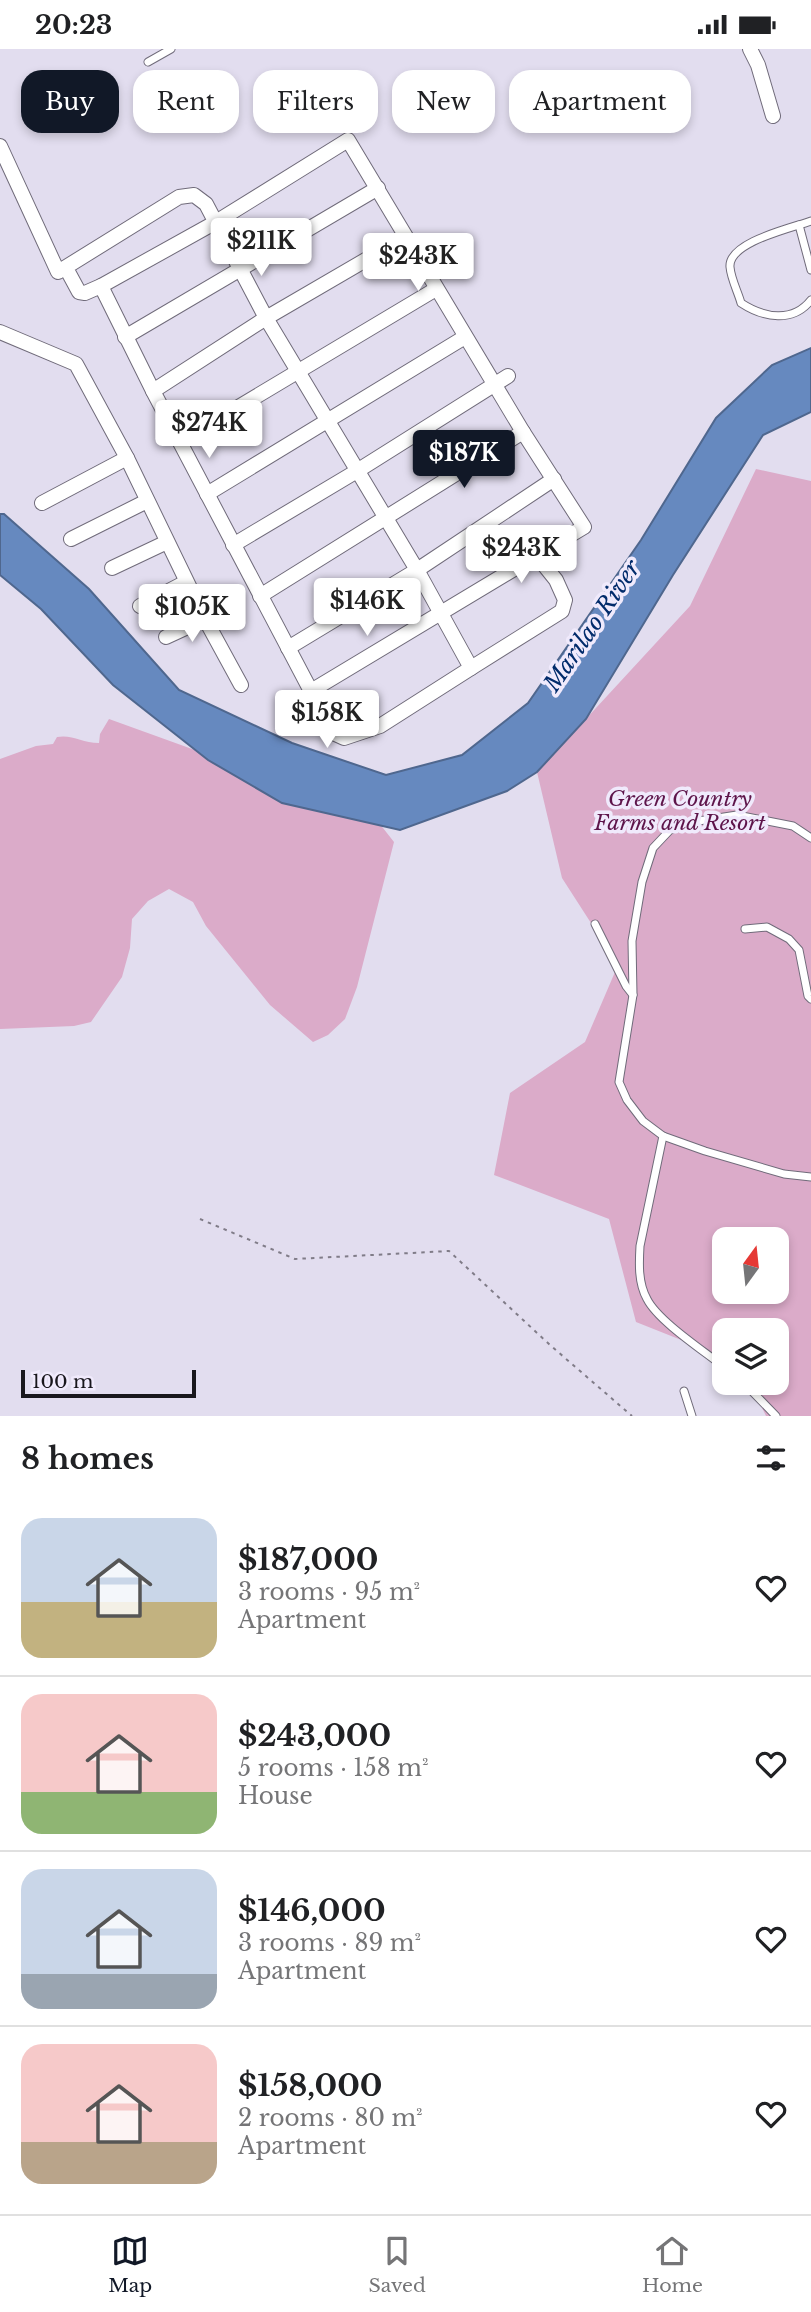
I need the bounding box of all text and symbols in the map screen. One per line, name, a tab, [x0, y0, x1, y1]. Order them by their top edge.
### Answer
text: 20:23	[35, 9, 112, 41]
chip: Buy	[21, 70, 119, 133]
chip: Rent	[133, 70, 239, 133]
chip: Filters	[253, 70, 378, 133]
chip: New	[392, 70, 495, 133]
chip: Apartment	[509, 70, 691, 133]
pin: $211K	[212, 219, 310, 278]
text: $211K	[227, 227, 295, 255]
pin: $243K	[369, 233, 467, 293]
text: $243K	[379, 242, 457, 270]
pin: $274K	[160, 401, 258, 460]
text: $274K	[171, 409, 247, 437]
pin: $187K	[415, 431, 513, 490]
text: $187K	[429, 439, 499, 467]
pin: $243K	[472, 525, 570, 585]
text: $243K	[482, 534, 560, 562]
water label: Marilao River	[537, 554, 647, 698]
pin: $146K	[318, 579, 416, 638]
pin: $105K	[143, 585, 241, 644]
text: $146K	[330, 587, 404, 615]
text: $105K	[155, 593, 229, 621]
pin: $158K	[278, 691, 376, 750]
text: $158K	[291, 699, 363, 727]
park label: Green Country Farms and Resort	[593, 786, 766, 836]
north arrow	[712, 1227, 789, 1304]
map controls	[712, 1227, 789, 1395]
button: layers	[712, 1318, 789, 1395]
scale bar	[21, 1367, 196, 1399]
text: 100 m	[32, 1370, 93, 1393]
icon: filters	[752, 1439, 790, 1477]
text: 8 homes	[21, 1440, 154, 1477]
text: $187,000	[238, 1541, 378, 1578]
icon: home	[77, 1546, 161, 1630]
icon: heart	[752, 1569, 790, 1607]
text: 3 rooms · 95 m²	[238, 1578, 420, 1606]
text: Apartment	[238, 1606, 366, 1634]
text: $243,000	[238, 1717, 391, 1754]
icon: home	[77, 1722, 161, 1806]
icon: heart	[752, 1745, 790, 1783]
text: 5 rooms · 158 m²	[238, 1754, 428, 1782]
text: House	[238, 1782, 313, 1810]
text: $146,000	[238, 1892, 386, 1929]
icon: home	[77, 1897, 161, 1981]
icon: heart	[752, 1920, 790, 1958]
text: 3 rooms · 89 m²	[238, 1929, 421, 1957]
text: Apartment	[238, 1957, 366, 1985]
text: $158,000	[238, 2067, 383, 2104]
icon: home	[77, 2072, 161, 2156]
icon: heart	[752, 2095, 790, 2133]
text: 2 rooms · 80 m²	[238, 2104, 423, 2132]
text: Apartment	[238, 2132, 366, 2160]
tab: Map	[108, 2232, 152, 2297]
tab: Saved	[369, 2232, 426, 2297]
tab: Home	[642, 2232, 703, 2297]

